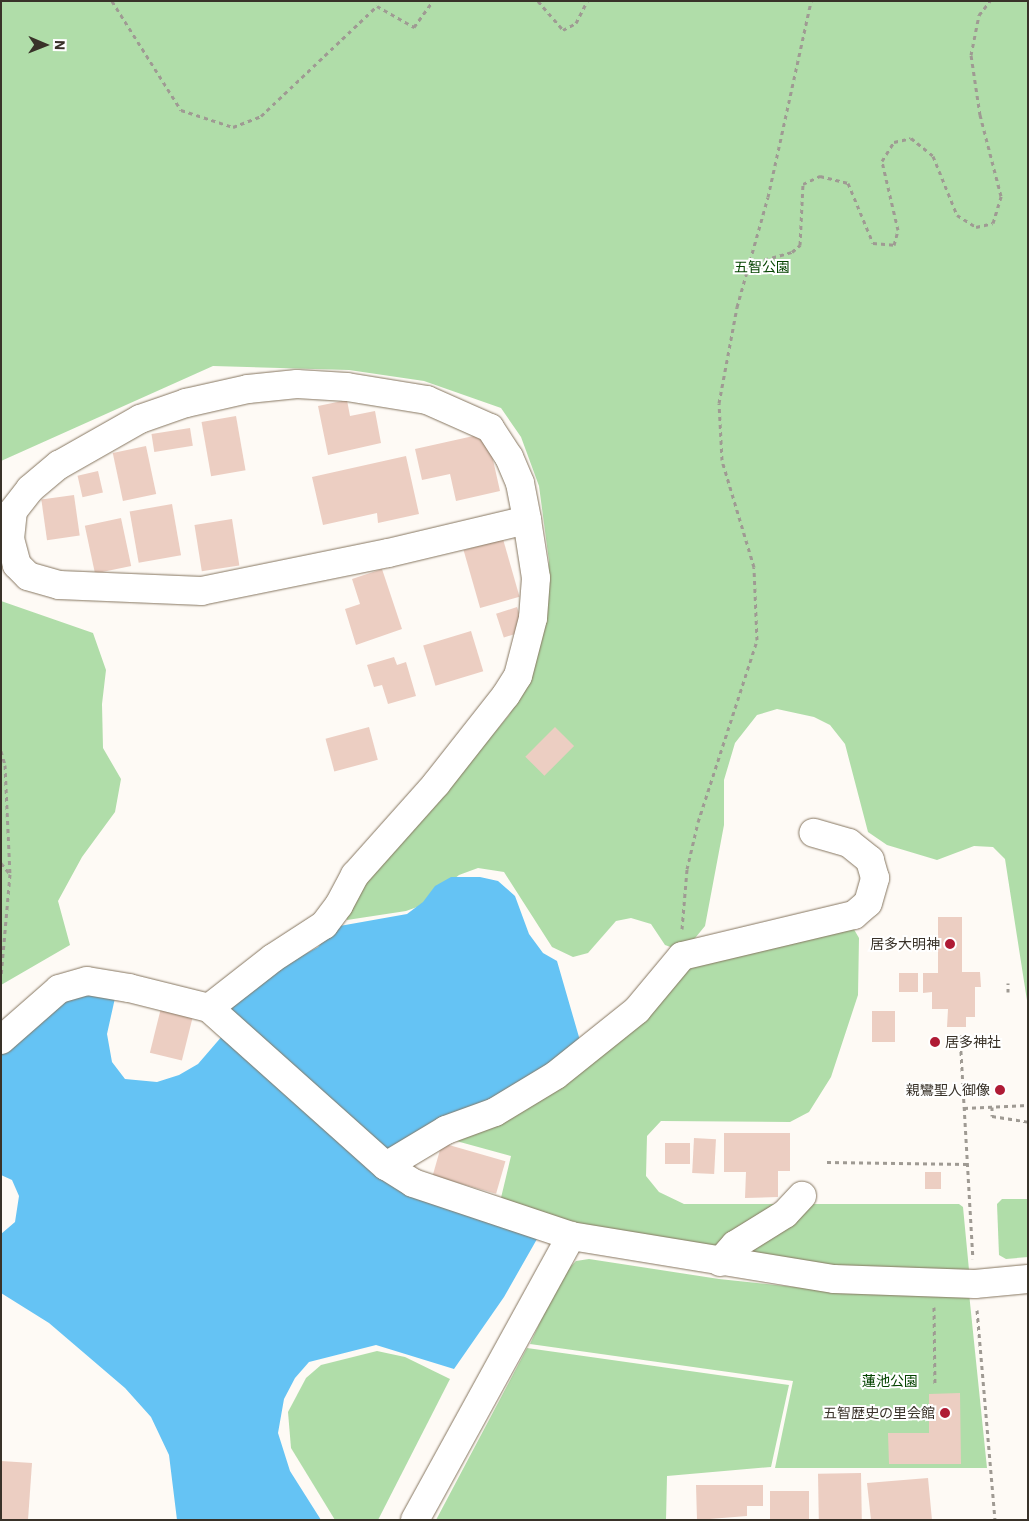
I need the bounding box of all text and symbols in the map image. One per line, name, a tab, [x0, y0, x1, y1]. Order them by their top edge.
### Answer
north arrow	[20, 20, 70, 70]
text: N	[51, 40, 69, 50]
park label: 五智公園	[734, 259, 790, 275]
place label: 居多大明神	[870, 936, 940, 952]
marker: 居多大明神	[944, 938, 956, 950]
place label: 居多神社	[945, 1034, 1001, 1050]
marker: 居多神社	[929, 1036, 941, 1048]
place label: 親鸞聖人御像	[906, 1082, 990, 1098]
marker: 親鸞聖人御像	[994, 1084, 1006, 1096]
park label: 蓮池公園	[862, 1373, 918, 1389]
place label: 五智歴史の里会館	[823, 1405, 935, 1421]
marker: 五智歴史の里会館	[939, 1407, 951, 1419]

